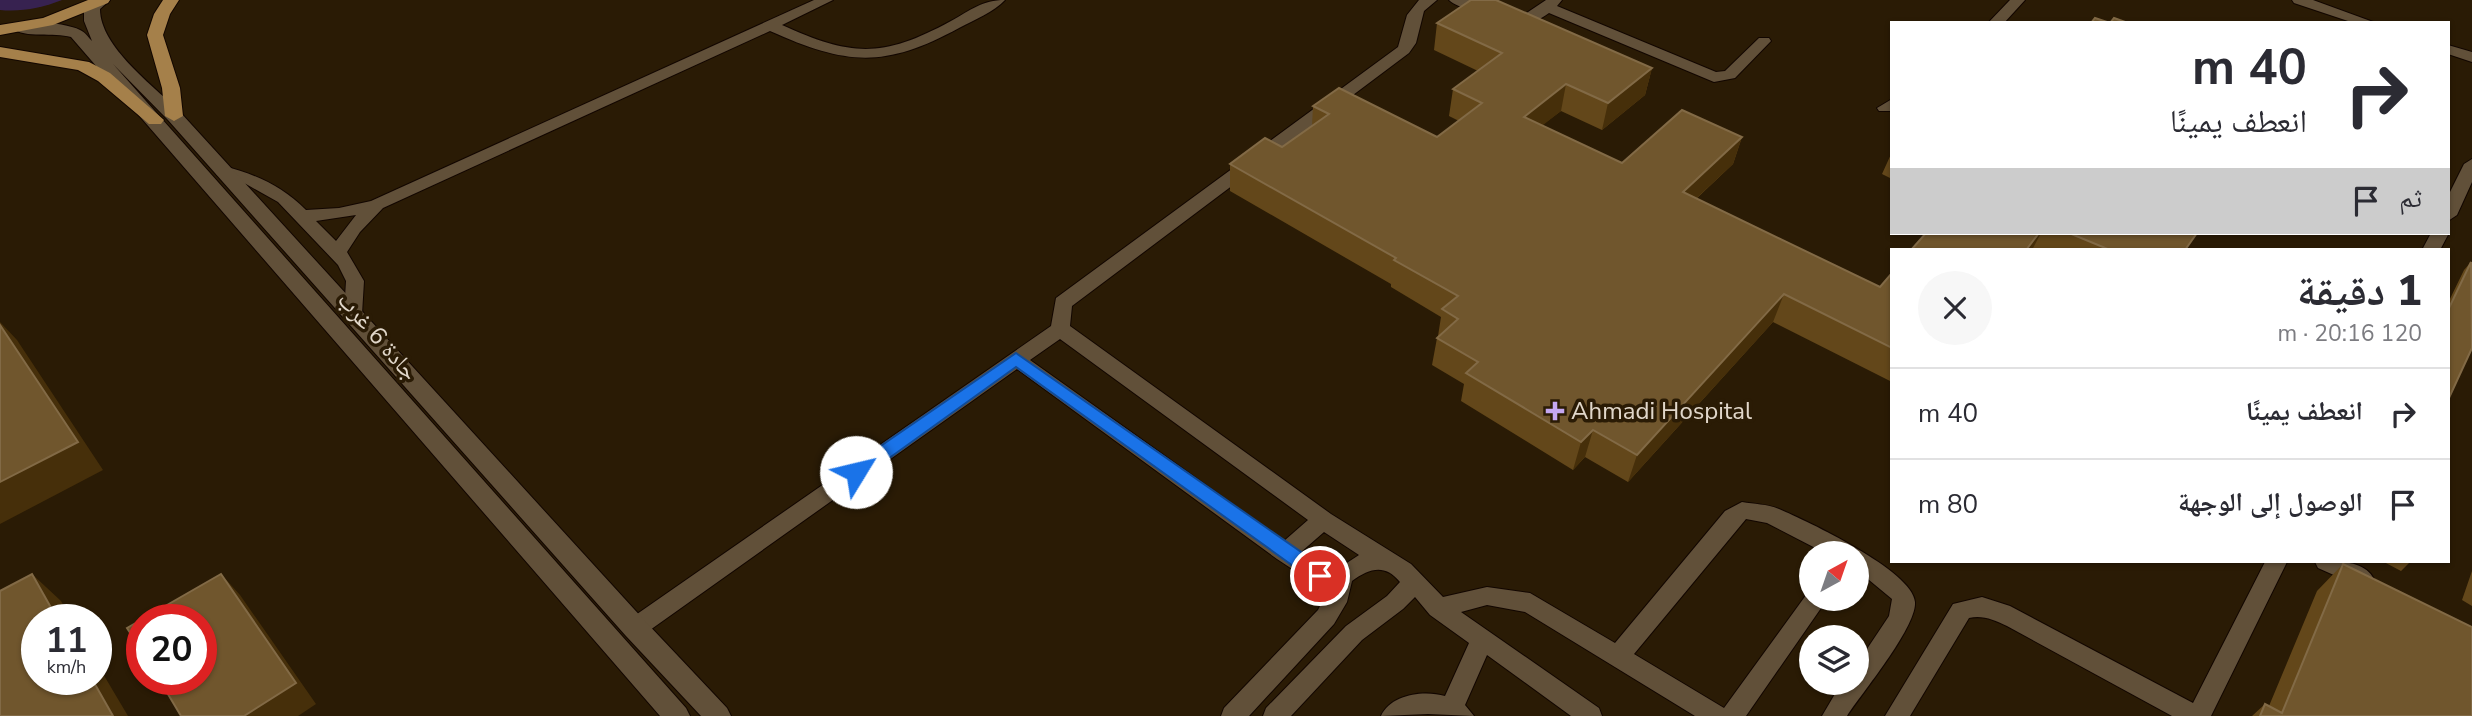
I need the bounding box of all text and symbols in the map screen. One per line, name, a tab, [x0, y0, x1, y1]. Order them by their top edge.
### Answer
text: 40 m	[2192, 34, 2307, 101]
icon: right	[2331, 49, 2422, 140]
text: انعطف يمينًا	[2170, 100, 2307, 143]
text: ثم	[2399, 181, 2422, 216]
icon: arrive	[2347, 182, 2385, 220]
text: 1 دقيقة	[2297, 263, 2422, 320]
button: close	[1918, 271, 1992, 345]
street label: جادة 6 غرب	[330, 285, 426, 387]
text: 120 m · 20:16	[2277, 318, 2422, 349]
text: انعطف يمينًا	[2246, 394, 2363, 429]
place label: Ahmadi Hospital	[1571, 395, 1752, 427]
icon: right	[2384, 395, 2422, 433]
text: 40 m	[1918, 396, 1978, 431]
marker: Ahmadi Hospital	[1545, 401, 1565, 421]
position arrow	[819, 435, 893, 509]
text: الوصول إلى الوجهة	[2178, 485, 2363, 520]
icon: arrive	[2384, 486, 2422, 524]
text: 80 m	[1918, 487, 1978, 522]
north arrow	[1799, 541, 1869, 611]
map controls	[1799, 541, 1869, 695]
pin	[1290, 546, 1350, 606]
icon: arrive	[1301, 557, 1339, 595]
speed limit sign: 20	[126, 604, 217, 695]
text: 11	[45, 617, 88, 664]
button: layers	[1799, 625, 1869, 695]
text: km/h	[47, 655, 86, 679]

